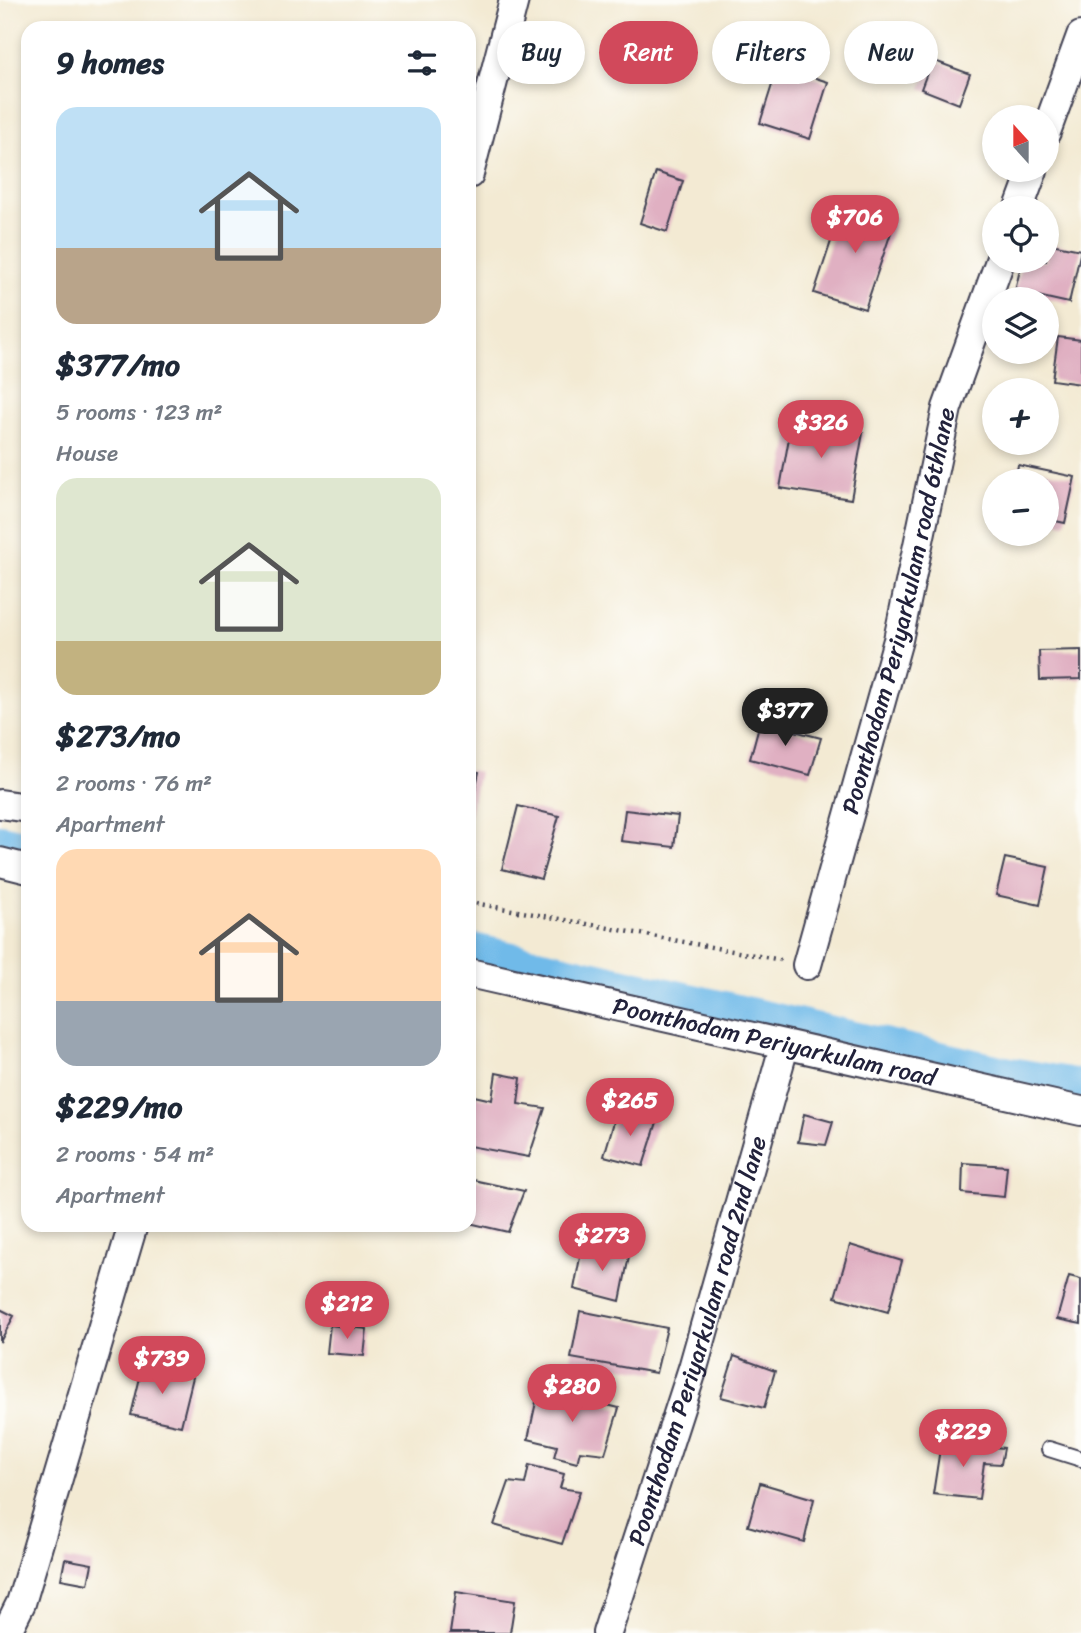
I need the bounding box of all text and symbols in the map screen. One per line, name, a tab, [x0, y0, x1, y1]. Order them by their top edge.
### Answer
chip: Buy	[497, 21, 585, 84]
chip: Rent	[599, 21, 698, 84]
chip: Filters	[712, 21, 830, 84]
chip: New	[844, 21, 938, 84]
text: 9 homes	[56, 36, 164, 90]
icon: filters	[403, 44, 441, 82]
north arrow	[982, 105, 1059, 182]
map controls	[982, 105, 1059, 546]
icon: home	[186, 153, 312, 279]
pin: $706	[814, 196, 896, 255]
button: locate	[982, 196, 1059, 273]
text: $706	[827, 197, 883, 238]
button: layers	[982, 287, 1059, 364]
text: $377/mo	[56, 338, 180, 392]
button: +	[982, 378, 1059, 455]
text: 5 rooms · 123 m²	[56, 392, 223, 433]
pin: $326	[780, 400, 862, 460]
text: $326	[794, 402, 848, 443]
street label: Poonthodam Periyarkulam road 6thlane	[829, 404, 968, 819]
text: House	[56, 433, 118, 474]
button: −	[982, 469, 1059, 546]
icon: home	[186, 524, 312, 650]
pin: $377	[744, 688, 826, 748]
text: $377	[758, 690, 812, 731]
text: $273/mo	[56, 709, 180, 763]
text: 2 rooms · 76 m²	[56, 763, 212, 804]
text: Apartment	[56, 804, 165, 845]
icon: home	[186, 895, 312, 1021]
street label: Poonthodam Periyarkulam road	[609, 985, 942, 1099]
pin: $265	[589, 1078, 671, 1138]
text: $229/mo	[56, 1080, 182, 1134]
text: $265	[602, 1080, 658, 1121]
street label: Poonthodam Periyarkulam road 2nd lane	[616, 1131, 779, 1551]
text: 2 rooms · 54 m²	[56, 1134, 214, 1175]
text: Apartment	[56, 1175, 165, 1216]
pin: $273	[561, 1214, 643, 1273]
text: $273	[575, 1215, 629, 1256]
pin: $212	[306, 1282, 388, 1341]
text: $212	[321, 1283, 373, 1324]
pin: $739	[121, 1336, 203, 1396]
text: $739	[134, 1338, 190, 1379]
pin: $280	[531, 1364, 613, 1424]
text: $280	[543, 1366, 601, 1407]
pin: $229	[922, 1410, 1004, 1469]
text: $229	[935, 1411, 991, 1452]

